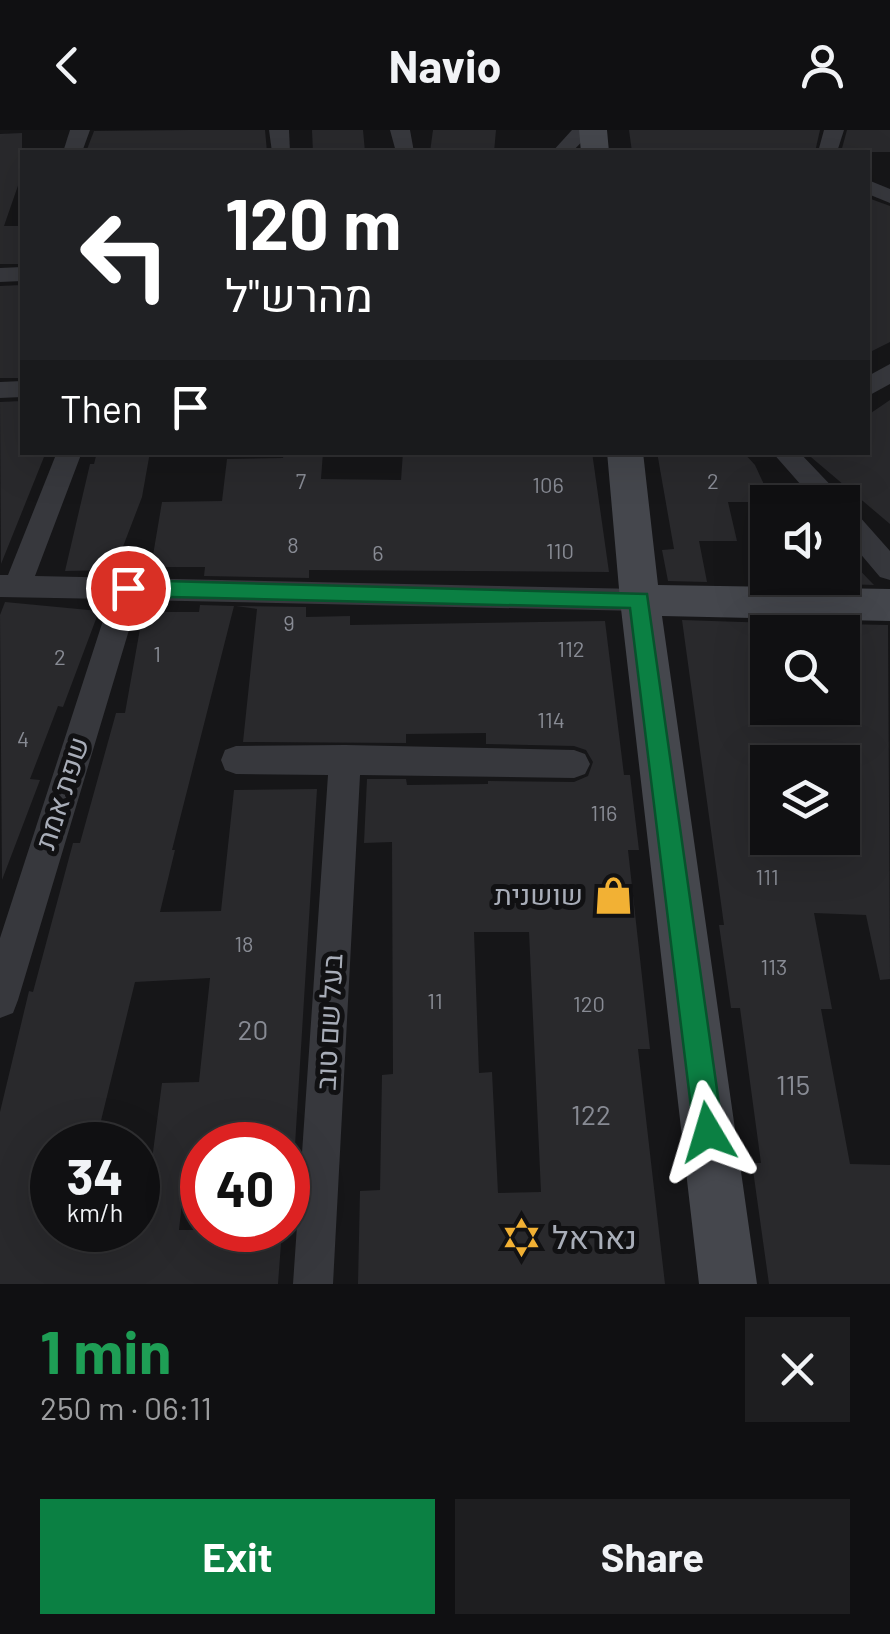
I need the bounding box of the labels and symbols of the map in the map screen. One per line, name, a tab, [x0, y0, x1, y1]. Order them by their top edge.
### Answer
house number: 7	[296, 467, 306, 493]
house number: 2	[707, 467, 719, 493]
house number: 106	[532, 471, 564, 497]
house number: 8	[287, 531, 299, 557]
house number: 110	[546, 537, 574, 563]
house number: 6	[372, 539, 384, 565]
pin	[86, 546, 171, 631]
house number: 9	[283, 609, 295, 635]
house number: 112	[557, 635, 585, 661]
house number: 1	[153, 640, 161, 666]
house number: 2	[54, 643, 66, 669]
house number: 114	[537, 706, 565, 732]
house number: 4	[17, 725, 29, 751]
street label: שפת אמת	[27, 732, 95, 853]
house number: 116	[591, 799, 617, 825]
house number: 111	[755, 863, 779, 889]
shop icon: שושנית	[592, 874, 634, 916]
place label: שושנית	[494, 877, 583, 911]
house number: 18	[234, 930, 254, 956]
street label: בעל שם טוב	[307, 952, 349, 1091]
house number: 113	[761, 953, 787, 979]
house number: 11	[427, 987, 443, 1013]
house number: 120	[573, 990, 605, 1016]
house number: 20	[238, 1012, 268, 1046]
house number: 115	[776, 1067, 810, 1101]
position arrow	[656, 1080, 760, 1184]
house number: 122	[571, 1097, 611, 1131]
speed limit sign: 40	[180, 1122, 310, 1252]
synagogue icon: נאראל	[501, 1217, 543, 1259]
place label: נאראל	[552, 1217, 637, 1255]

